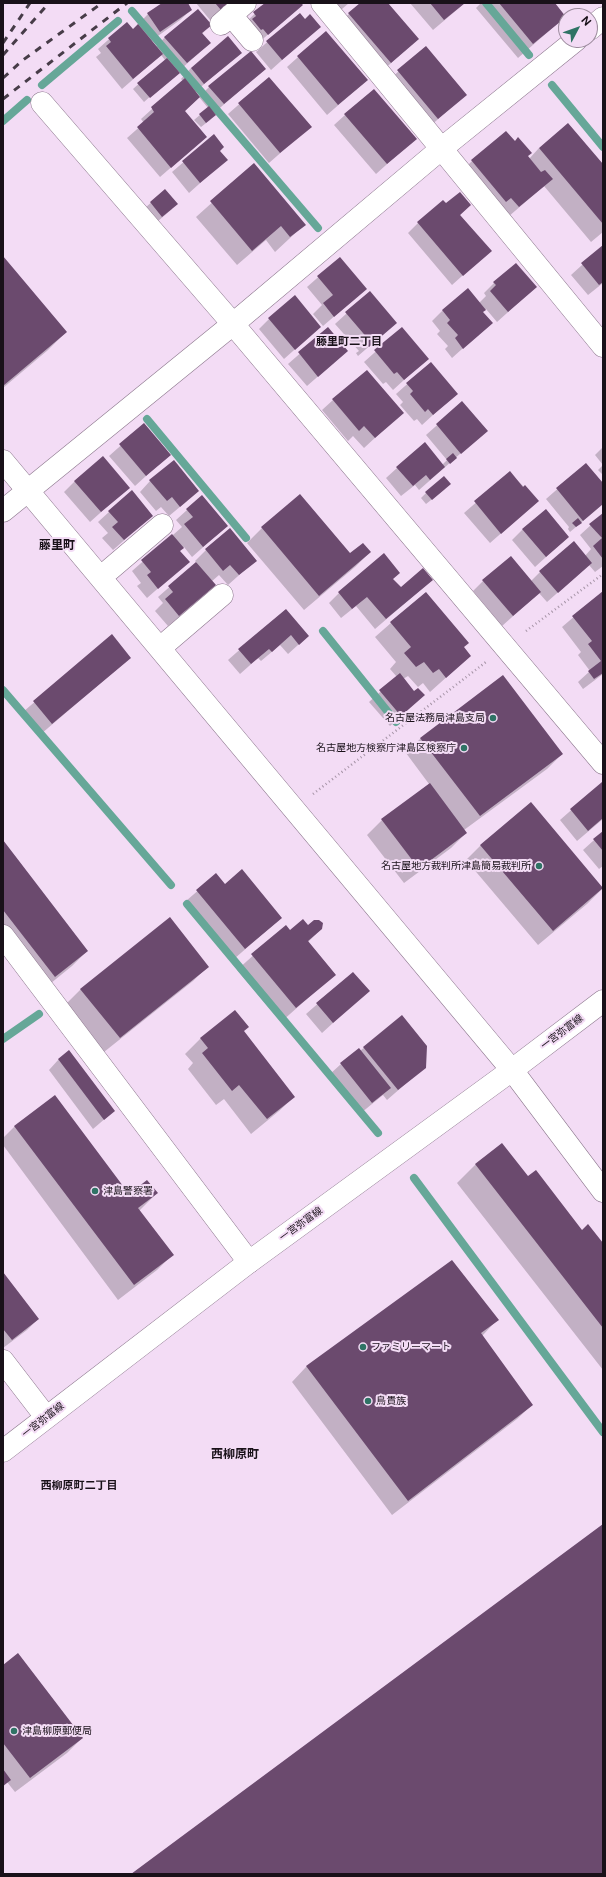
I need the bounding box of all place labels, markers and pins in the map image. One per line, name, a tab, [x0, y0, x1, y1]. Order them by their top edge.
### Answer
place label: 名古屋法務局津島支局	[385, 712, 485, 724]
marker: 名古屋法務局津島支局	[488, 713, 498, 723]
place label: 名古屋地方検察庁津島区検察庁	[316, 742, 456, 754]
marker: 名古屋地方検察庁津島区検察庁	[459, 743, 469, 753]
place label: 名古屋地方裁判所津島簡易裁判所	[381, 860, 531, 872]
marker: 名古屋地方裁判所津島簡易裁判所	[534, 861, 544, 871]
place label: 津島警察署	[103, 1185, 153, 1197]
marker: 津島警察署	[90, 1186, 100, 1196]
place label: ファミリーマート	[371, 1341, 451, 1353]
marker: ファミリーマート	[358, 1342, 368, 1352]
place label: 鳥貴族	[376, 1395, 406, 1407]
marker: 鳥貴族	[363, 1396, 373, 1406]
place label: 津島柳原郵便局	[22, 1725, 92, 1737]
marker: 津島柳原郵便局	[9, 1726, 19, 1736]

